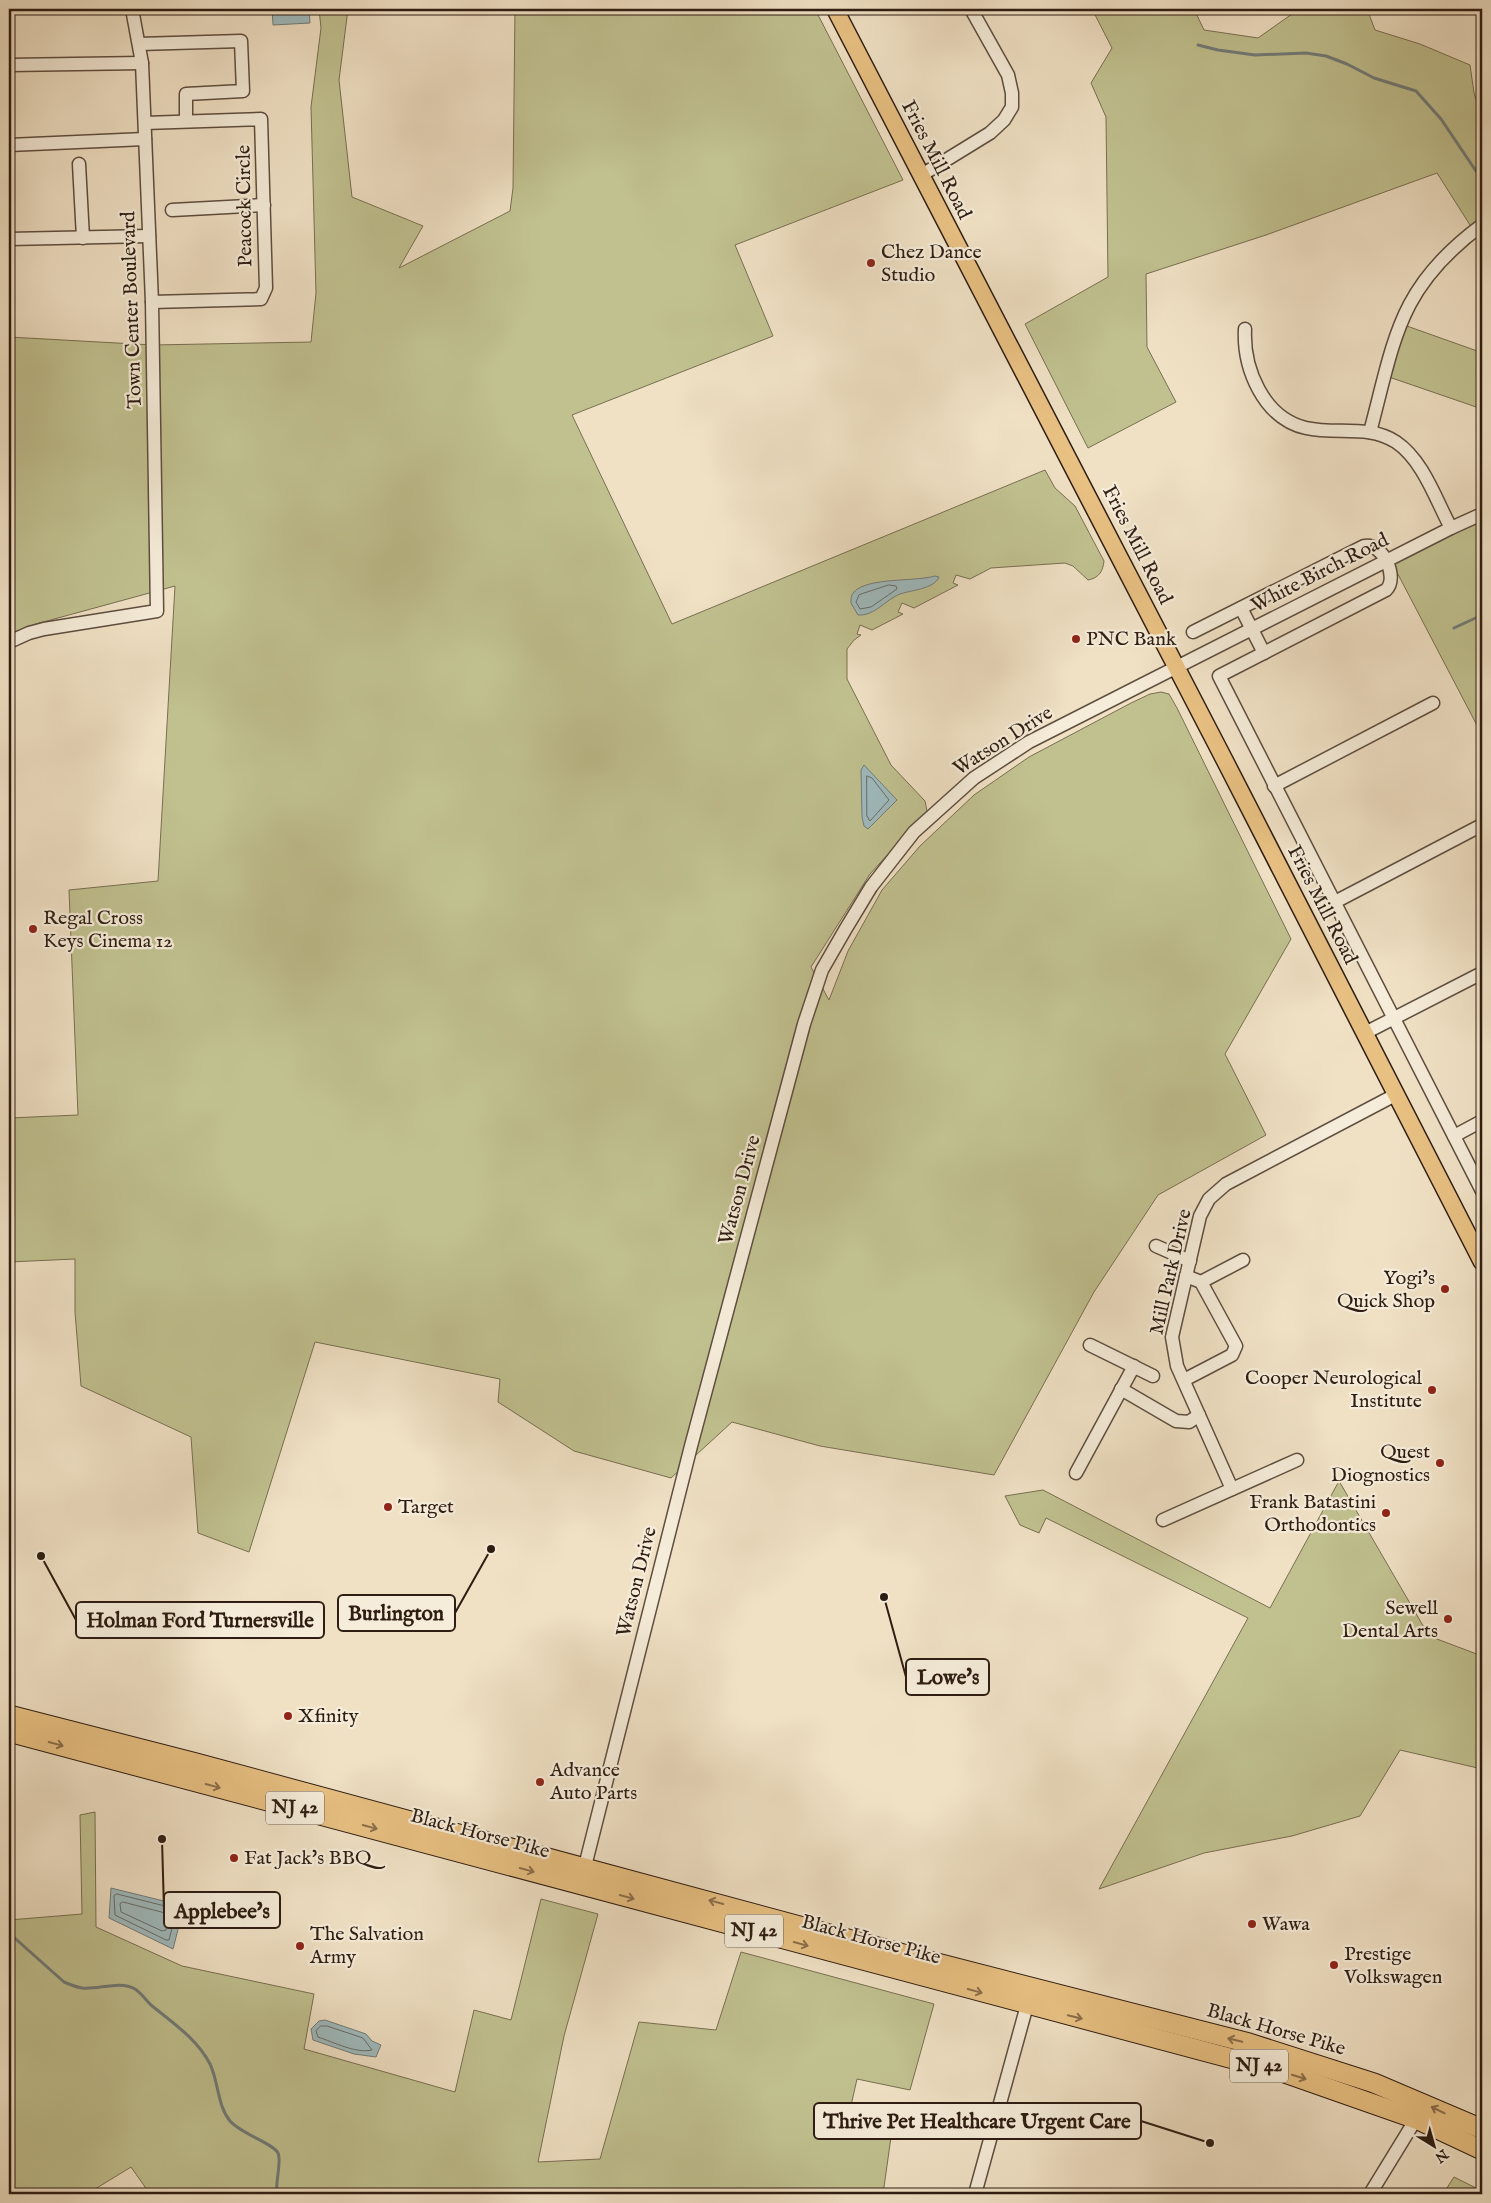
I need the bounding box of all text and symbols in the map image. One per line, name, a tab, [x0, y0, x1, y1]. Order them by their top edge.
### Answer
street label: Fries Mill Road	[895, 96, 977, 224]
street label: Peacock Circle	[231, 145, 259, 267]
street label: Town Center Boulevard	[116, 210, 148, 409]
place label: Chez Dance Studio	[881, 240, 982, 288]
marker: Chez Dance Studio	[865, 257, 877, 269]
street label: Fries Mill Road	[1096, 481, 1178, 609]
street label: White Birch Road	[1247, 527, 1393, 618]
place label: PNC Bank	[1086, 627, 1177, 652]
marker: PNC Bank	[1070, 633, 1082, 645]
street label: Watson Drive	[949, 701, 1057, 781]
street label: Fries Mill Road	[1281, 841, 1363, 969]
place label: Regal Cross Keys Cinema 12	[43, 906, 173, 954]
marker: Regal Cross Keys Cinema 12	[27, 923, 39, 935]
street label: Watson Drive	[713, 1132, 767, 1248]
street label: Mill Park Drive	[1144, 1207, 1198, 1337]
place label: Yogi's Quick Shop	[1337, 1266, 1435, 1314]
marker: Yogi's Quick Shop	[1439, 1283, 1451, 1295]
place label: Cooper Neurological Institute	[1245, 1366, 1423, 1414]
marker: Cooper Neurological Institute	[1426, 1384, 1438, 1396]
place label: Quest Diognostics	[1331, 1440, 1430, 1488]
marker: Quest Diognostics	[1434, 1457, 1446, 1469]
place label: Frank Batastini Orthodontics	[1249, 1490, 1376, 1538]
place label: Target	[398, 1495, 454, 1520]
marker: Target	[382, 1501, 394, 1513]
marker: Frank Batastini Orthodontics	[1380, 1507, 1392, 1519]
street label: Watson Drive	[611, 1524, 663, 1640]
callout: Burlington	[338, 1595, 455, 1631]
place label: Sewell Dental Arts	[1342, 1596, 1439, 1644]
text: Burlington	[348, 1601, 444, 1628]
callout: Holman Ford Turnersville	[76, 1602, 324, 1638]
text: Holman Ford Turnersville	[86, 1608, 314, 1635]
marker: Sewell Dental Arts	[1442, 1613, 1454, 1625]
callout: Lowe's	[906, 1659, 989, 1695]
text: Lowe's	[917, 1665, 979, 1692]
place label: Xfinity	[298, 1704, 359, 1729]
marker: Xfinity	[282, 1710, 294, 1722]
one-way arrow	[47, 1740, 63, 1749]
place label: Advance Auto Parts	[549, 1758, 637, 1806]
marker: Advance Auto Parts	[534, 1776, 546, 1788]
one-way arrow	[204, 1782, 220, 1791]
road number: NJ 42	[266, 1792, 324, 1825]
street label: Black Horse Pike	[408, 1803, 552, 1865]
one-way arrow	[362, 1823, 378, 1833]
place label: Fat Jack's BBQ	[244, 1846, 386, 1871]
marker: Fat Jack's BBQ	[228, 1852, 240, 1864]
one-way arrow	[518, 1866, 534, 1875]
callout: Applebee's	[164, 1892, 280, 1928]
one-way arrow	[619, 1893, 635, 1903]
one-way arrow	[708, 1897, 724, 1906]
text: Applebee's	[173, 1899, 270, 1926]
street label: Black Horse Pike	[799, 1909, 943, 1971]
place label: Wawa	[1262, 1912, 1310, 1937]
road number: NJ 42	[725, 1914, 783, 1948]
marker: Wawa	[1246, 1918, 1258, 1930]
place label: The Salvation Army	[309, 1922, 424, 1970]
marker: The Salvation Army	[294, 1940, 306, 1952]
one-way arrow	[793, 1940, 809, 1949]
place label: Prestige Volkswagen	[1343, 1942, 1443, 1990]
marker: Prestige Volkswagen	[1328, 1959, 1340, 1971]
one-way arrow	[966, 1987, 982, 1996]
street label: Black Horse Pike	[1204, 1998, 1348, 2062]
one-way arrow	[1066, 2013, 1082, 2023]
one-way arrow	[1227, 2034, 1243, 2044]
road number: NJ 42	[1230, 2050, 1288, 2082]
one-way arrow	[1291, 2073, 1307, 2083]
callout: Thrive Pet Healthcare Urgent Care	[814, 2103, 1141, 2139]
one-way arrow	[1431, 2105, 1446, 2114]
text: Thrive Pet Healthcare Urgent Care	[822, 2109, 1131, 2136]
north arrow	[1408, 2120, 1458, 2170]
text: N	[1431, 2144, 1452, 2166]

